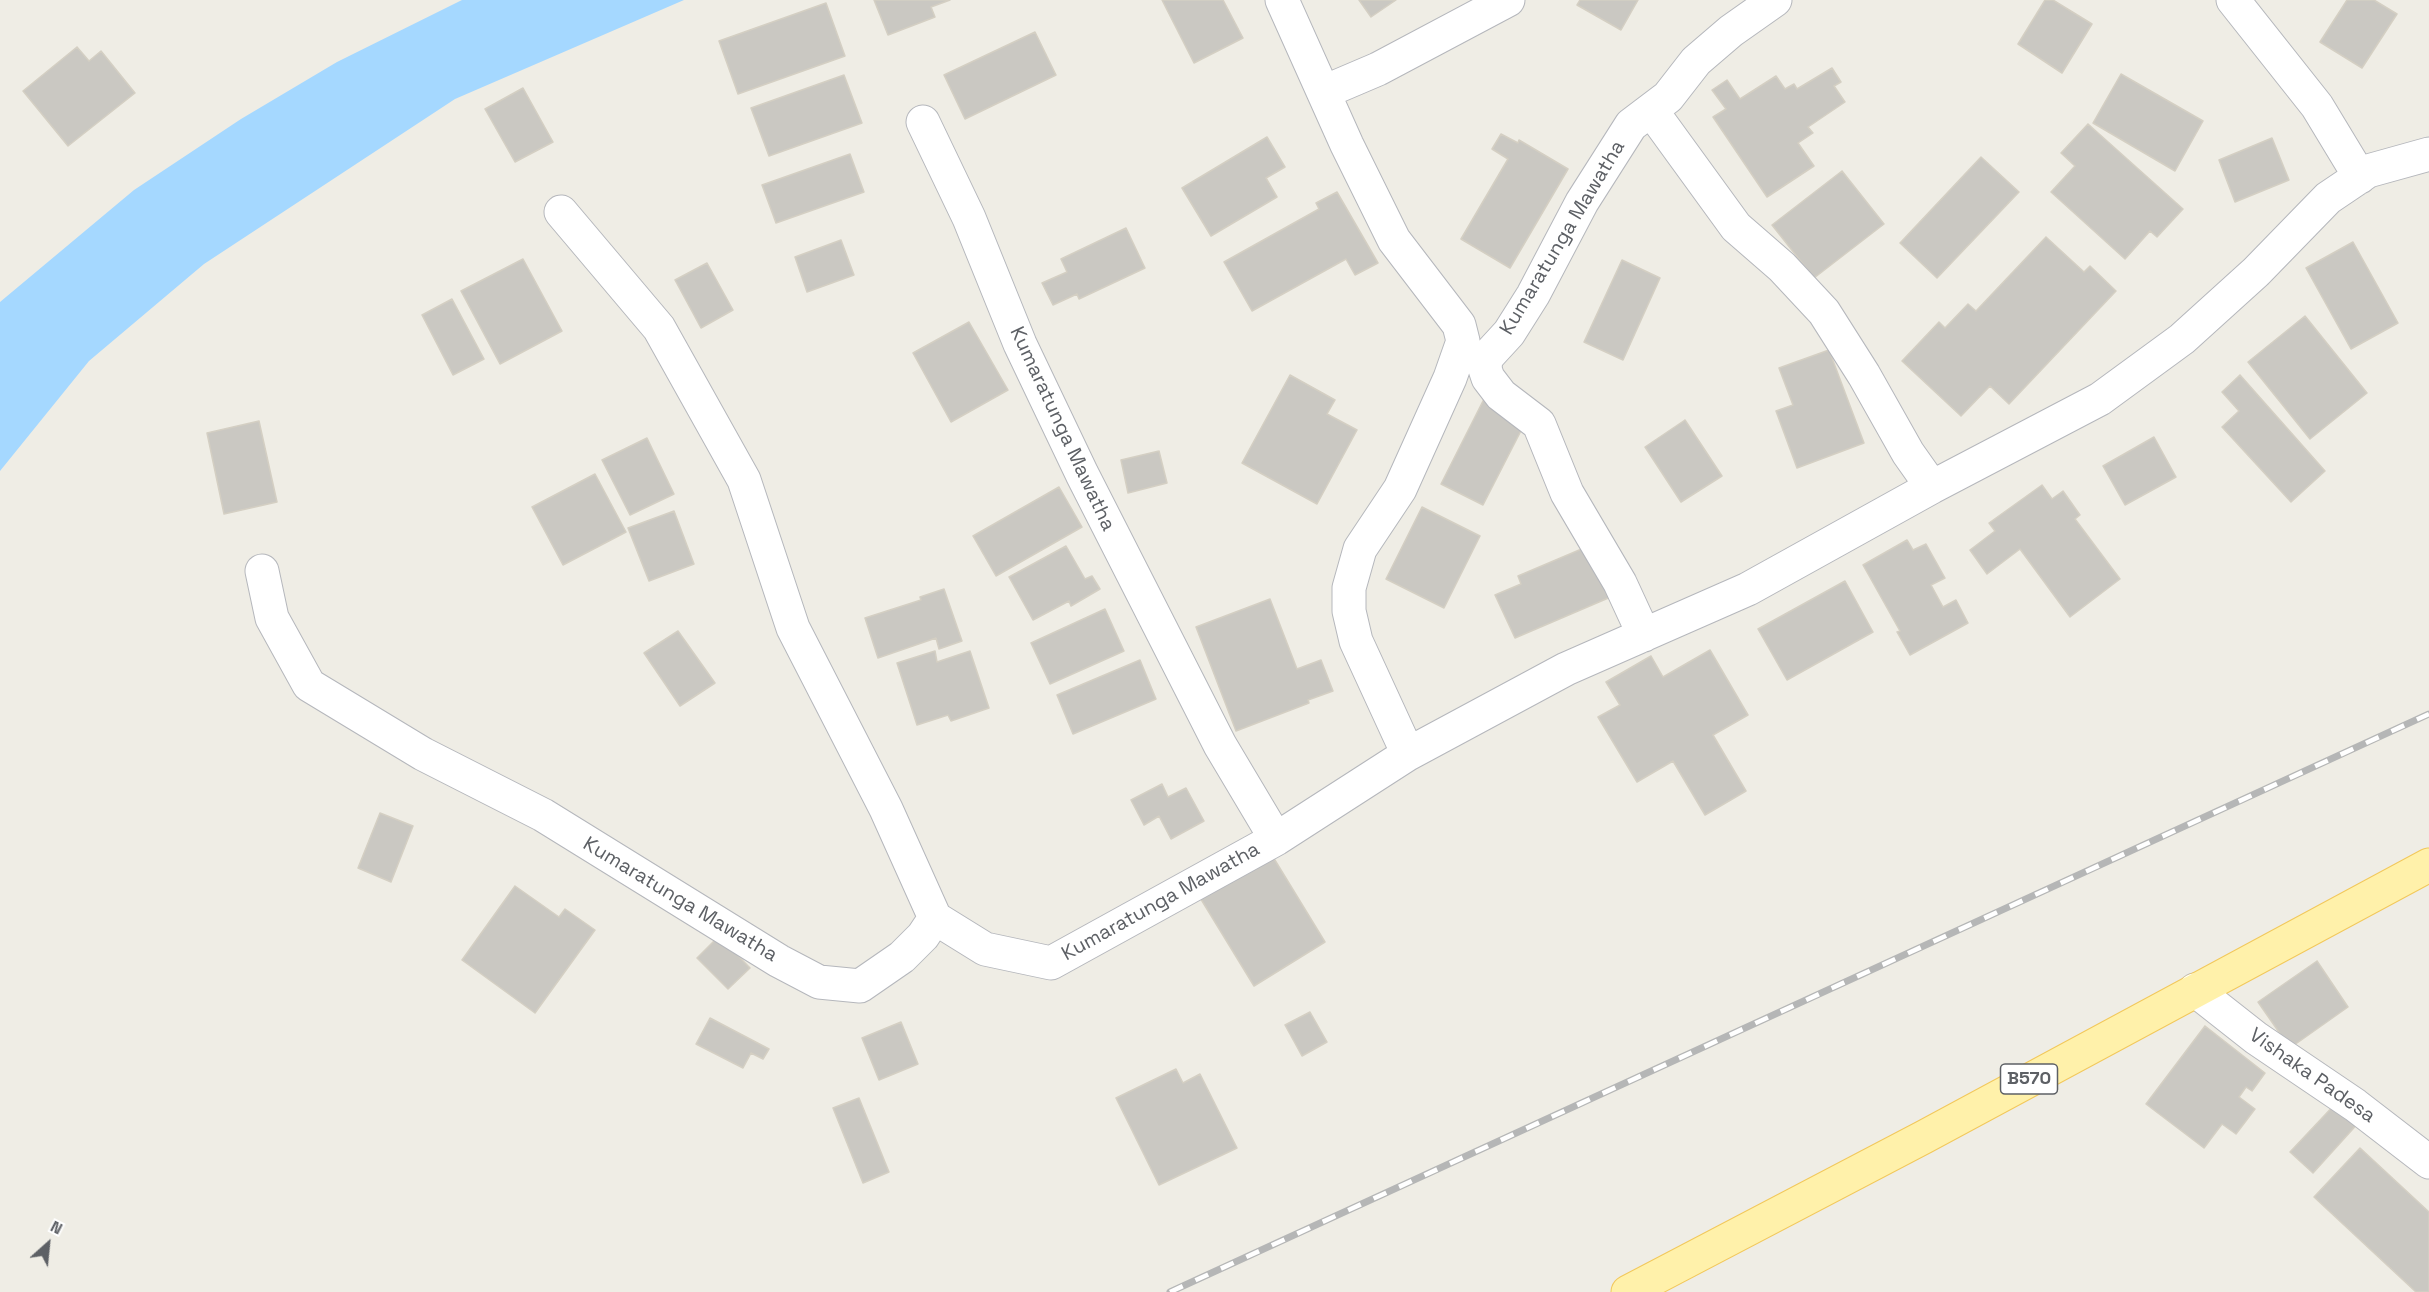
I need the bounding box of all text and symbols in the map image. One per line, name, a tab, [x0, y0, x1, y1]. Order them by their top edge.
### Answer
street label: Kumaratunga Mawatha	[1495, 136, 1631, 340]
street label: Kumaratunga Mawatha	[1004, 323, 1120, 535]
street label: Kumaratunga Mawatha	[578, 832, 782, 968]
street label: Kumaratunga Mawatha	[1058, 838, 1264, 966]
street label: Vishaka Padesa	[2244, 1024, 2380, 1128]
road number: B570	[2000, 1064, 2058, 1094]
north arrow	[18, 1214, 78, 1274]
text: N	[47, 1216, 66, 1239]

